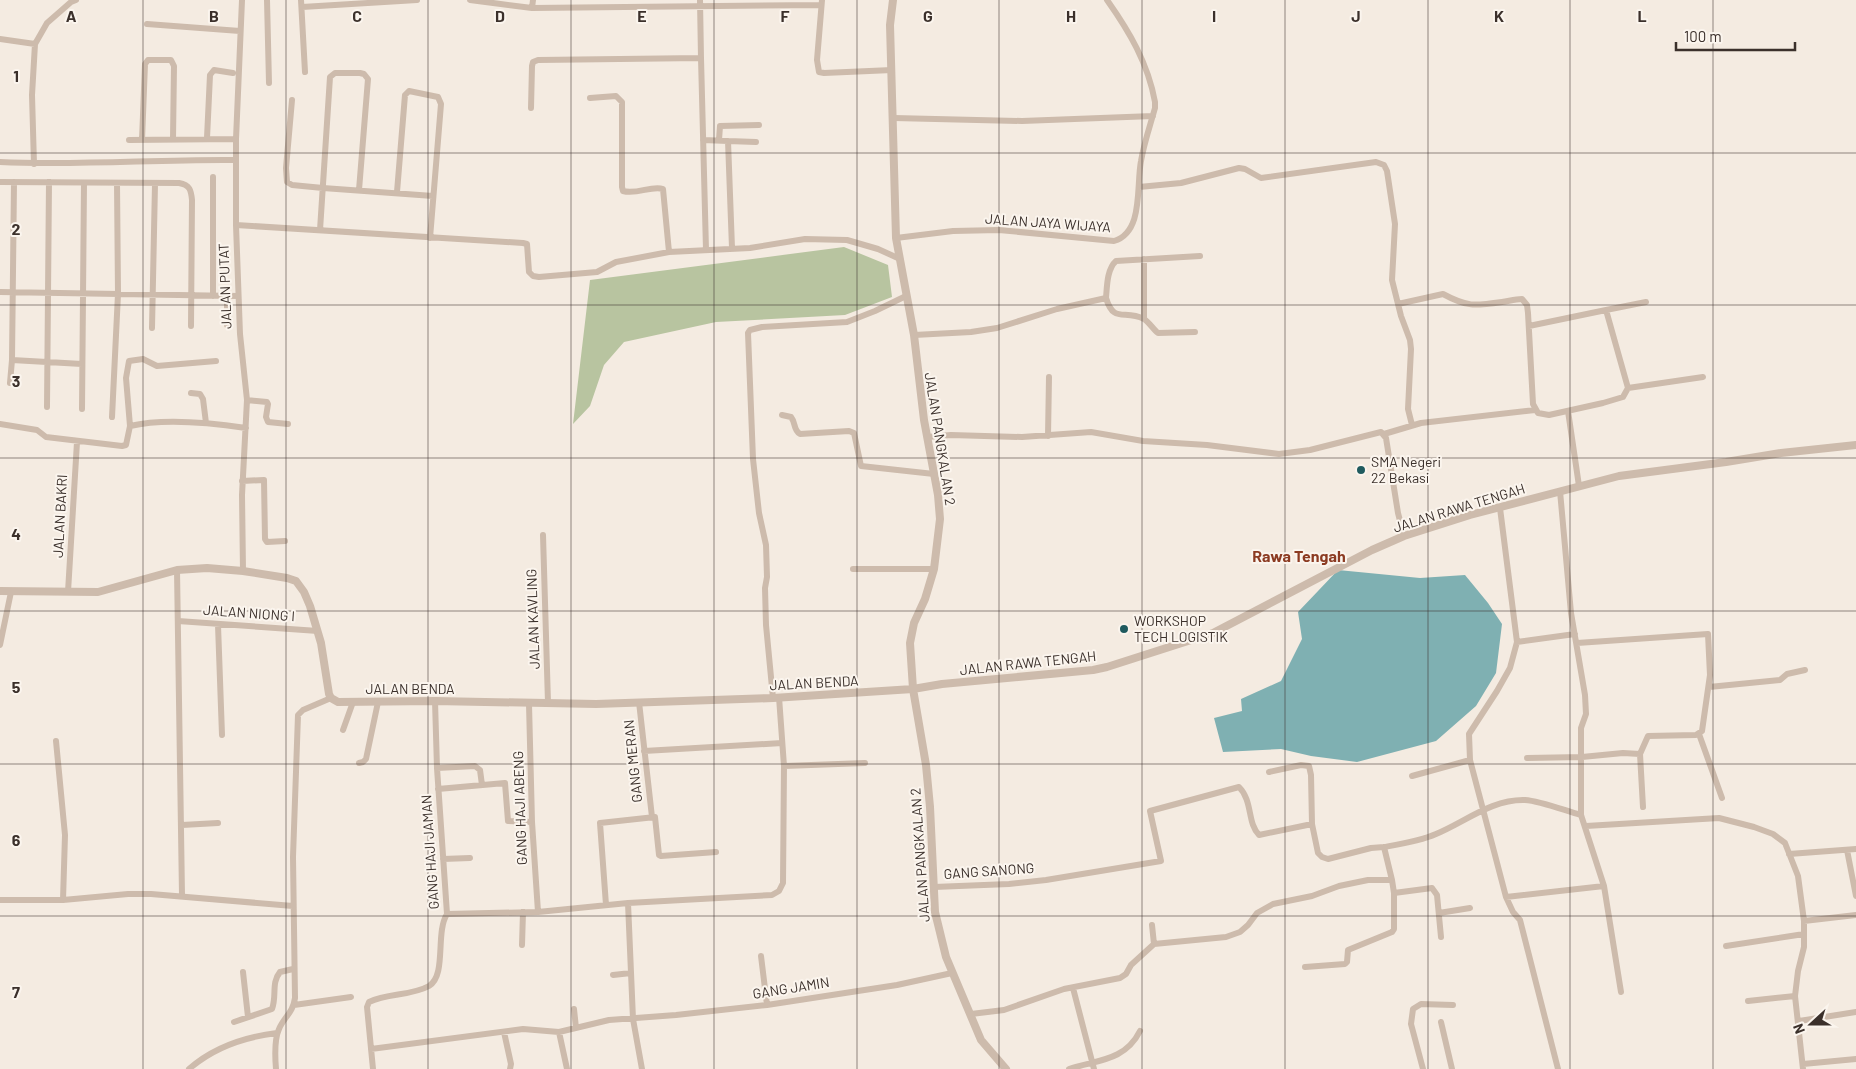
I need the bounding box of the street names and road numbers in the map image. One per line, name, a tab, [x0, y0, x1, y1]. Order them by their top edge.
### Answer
street label: JALAN JAYA WIJAYA	[985, 210, 1112, 235]
street label: JALAN PUTAT	[215, 243, 234, 329]
street label: JALAN PANGKALAN 2	[922, 371, 959, 507]
street label: JALAN BAKRI	[49, 474, 70, 558]
street label: JALAN RAWA TENGAH	[1391, 479, 1527, 536]
street label: JALAN KAVLING	[522, 569, 543, 669]
street label: JALAN NIONG I	[203, 601, 296, 624]
street label: JALAN RAWA TENGAH	[959, 647, 1097, 678]
street label: JALAN BENDA	[769, 672, 859, 693]
street label: JALAN BENDA	[365, 680, 455, 697]
street label: GANG MERAN	[620, 719, 645, 803]
street label: GANG HAJI ABENG	[509, 751, 530, 865]
street label: JALAN PANGKALAN 2	[906, 787, 933, 923]
street label: GANG HAJI JAMAN	[417, 794, 442, 910]
street label: GANG SANONG	[943, 859, 1035, 882]
street label: GANG JAMIN	[751, 973, 831, 1002]

